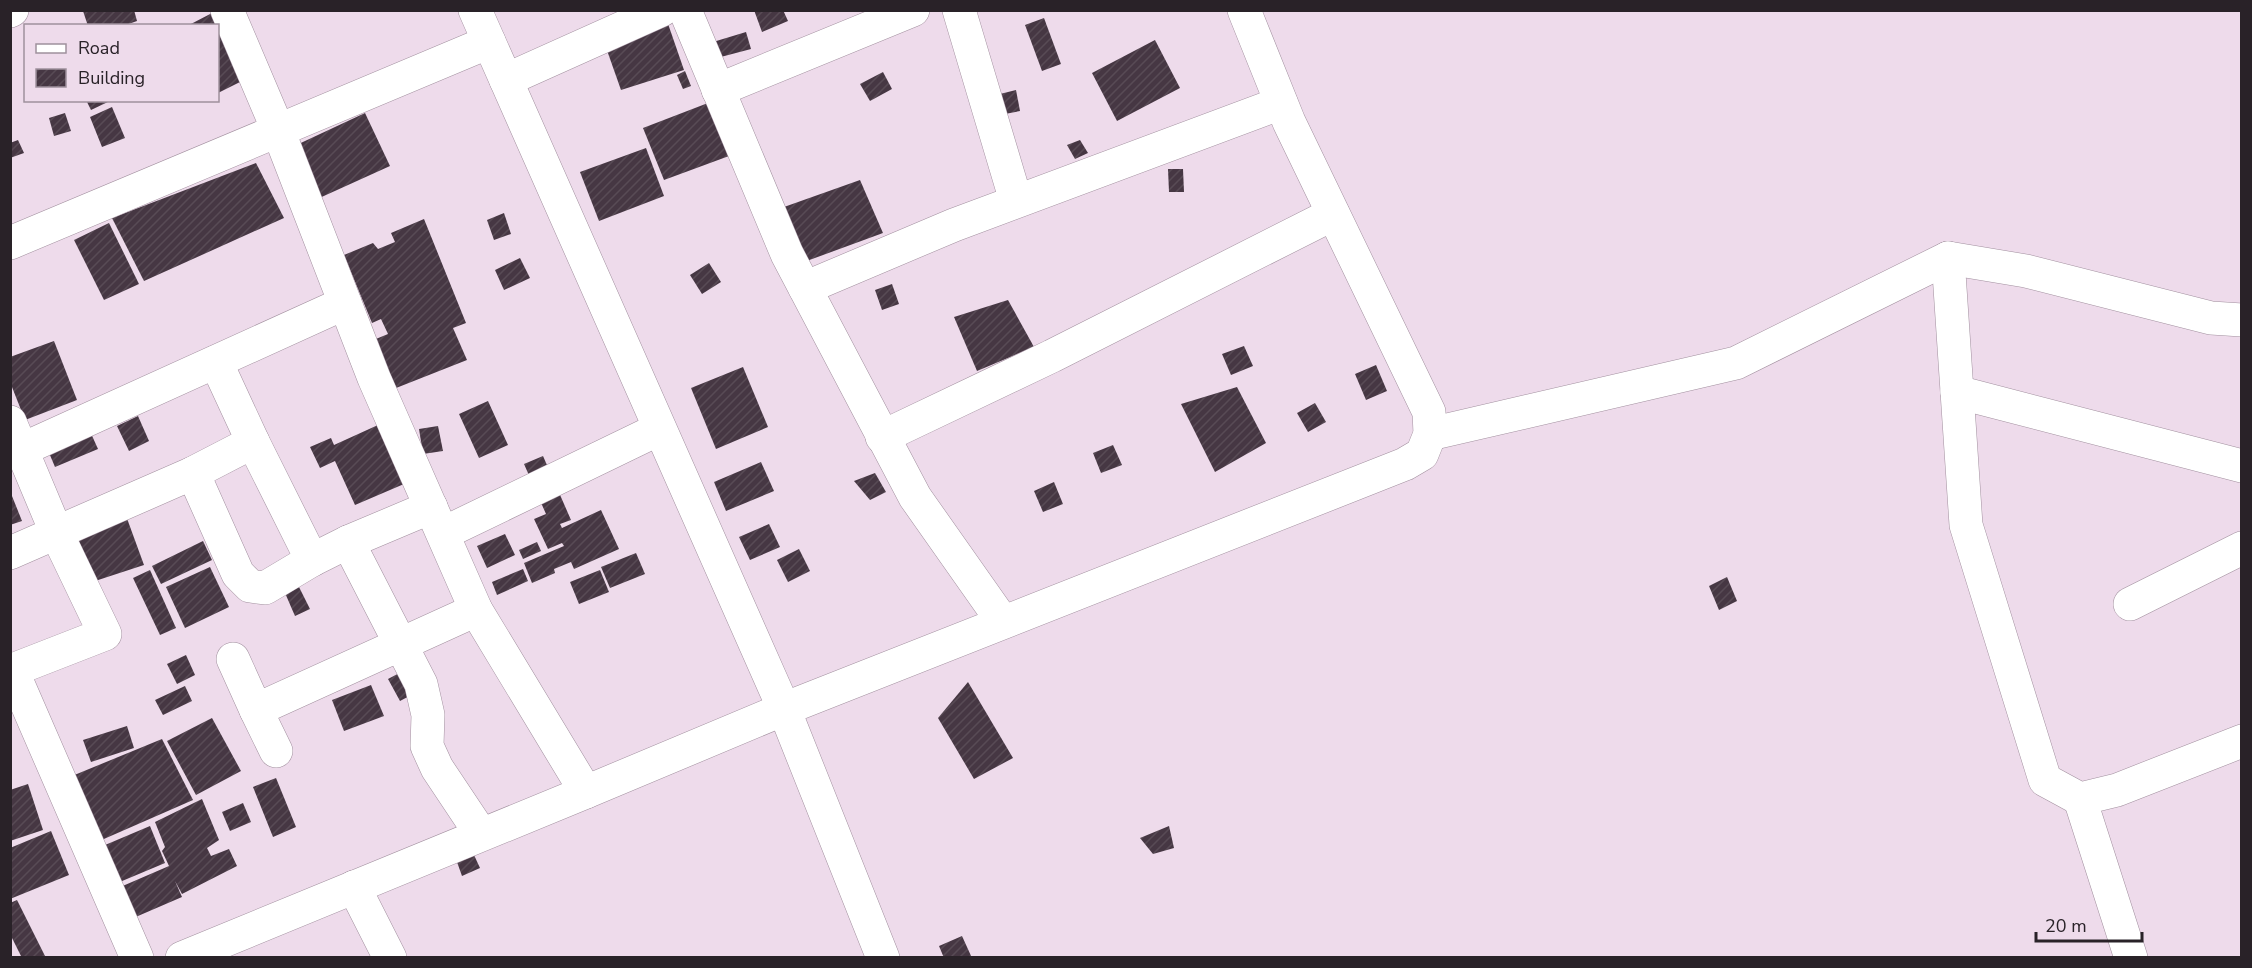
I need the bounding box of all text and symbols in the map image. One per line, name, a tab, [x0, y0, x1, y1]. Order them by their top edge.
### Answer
legend	[24, 24, 219, 102]
text: Road	[78, 36, 120, 60]
text: Building	[78, 66, 145, 90]
scale bar	[2036, 905, 2142, 943]
text: 20 m	[2045, 914, 2087, 938]

